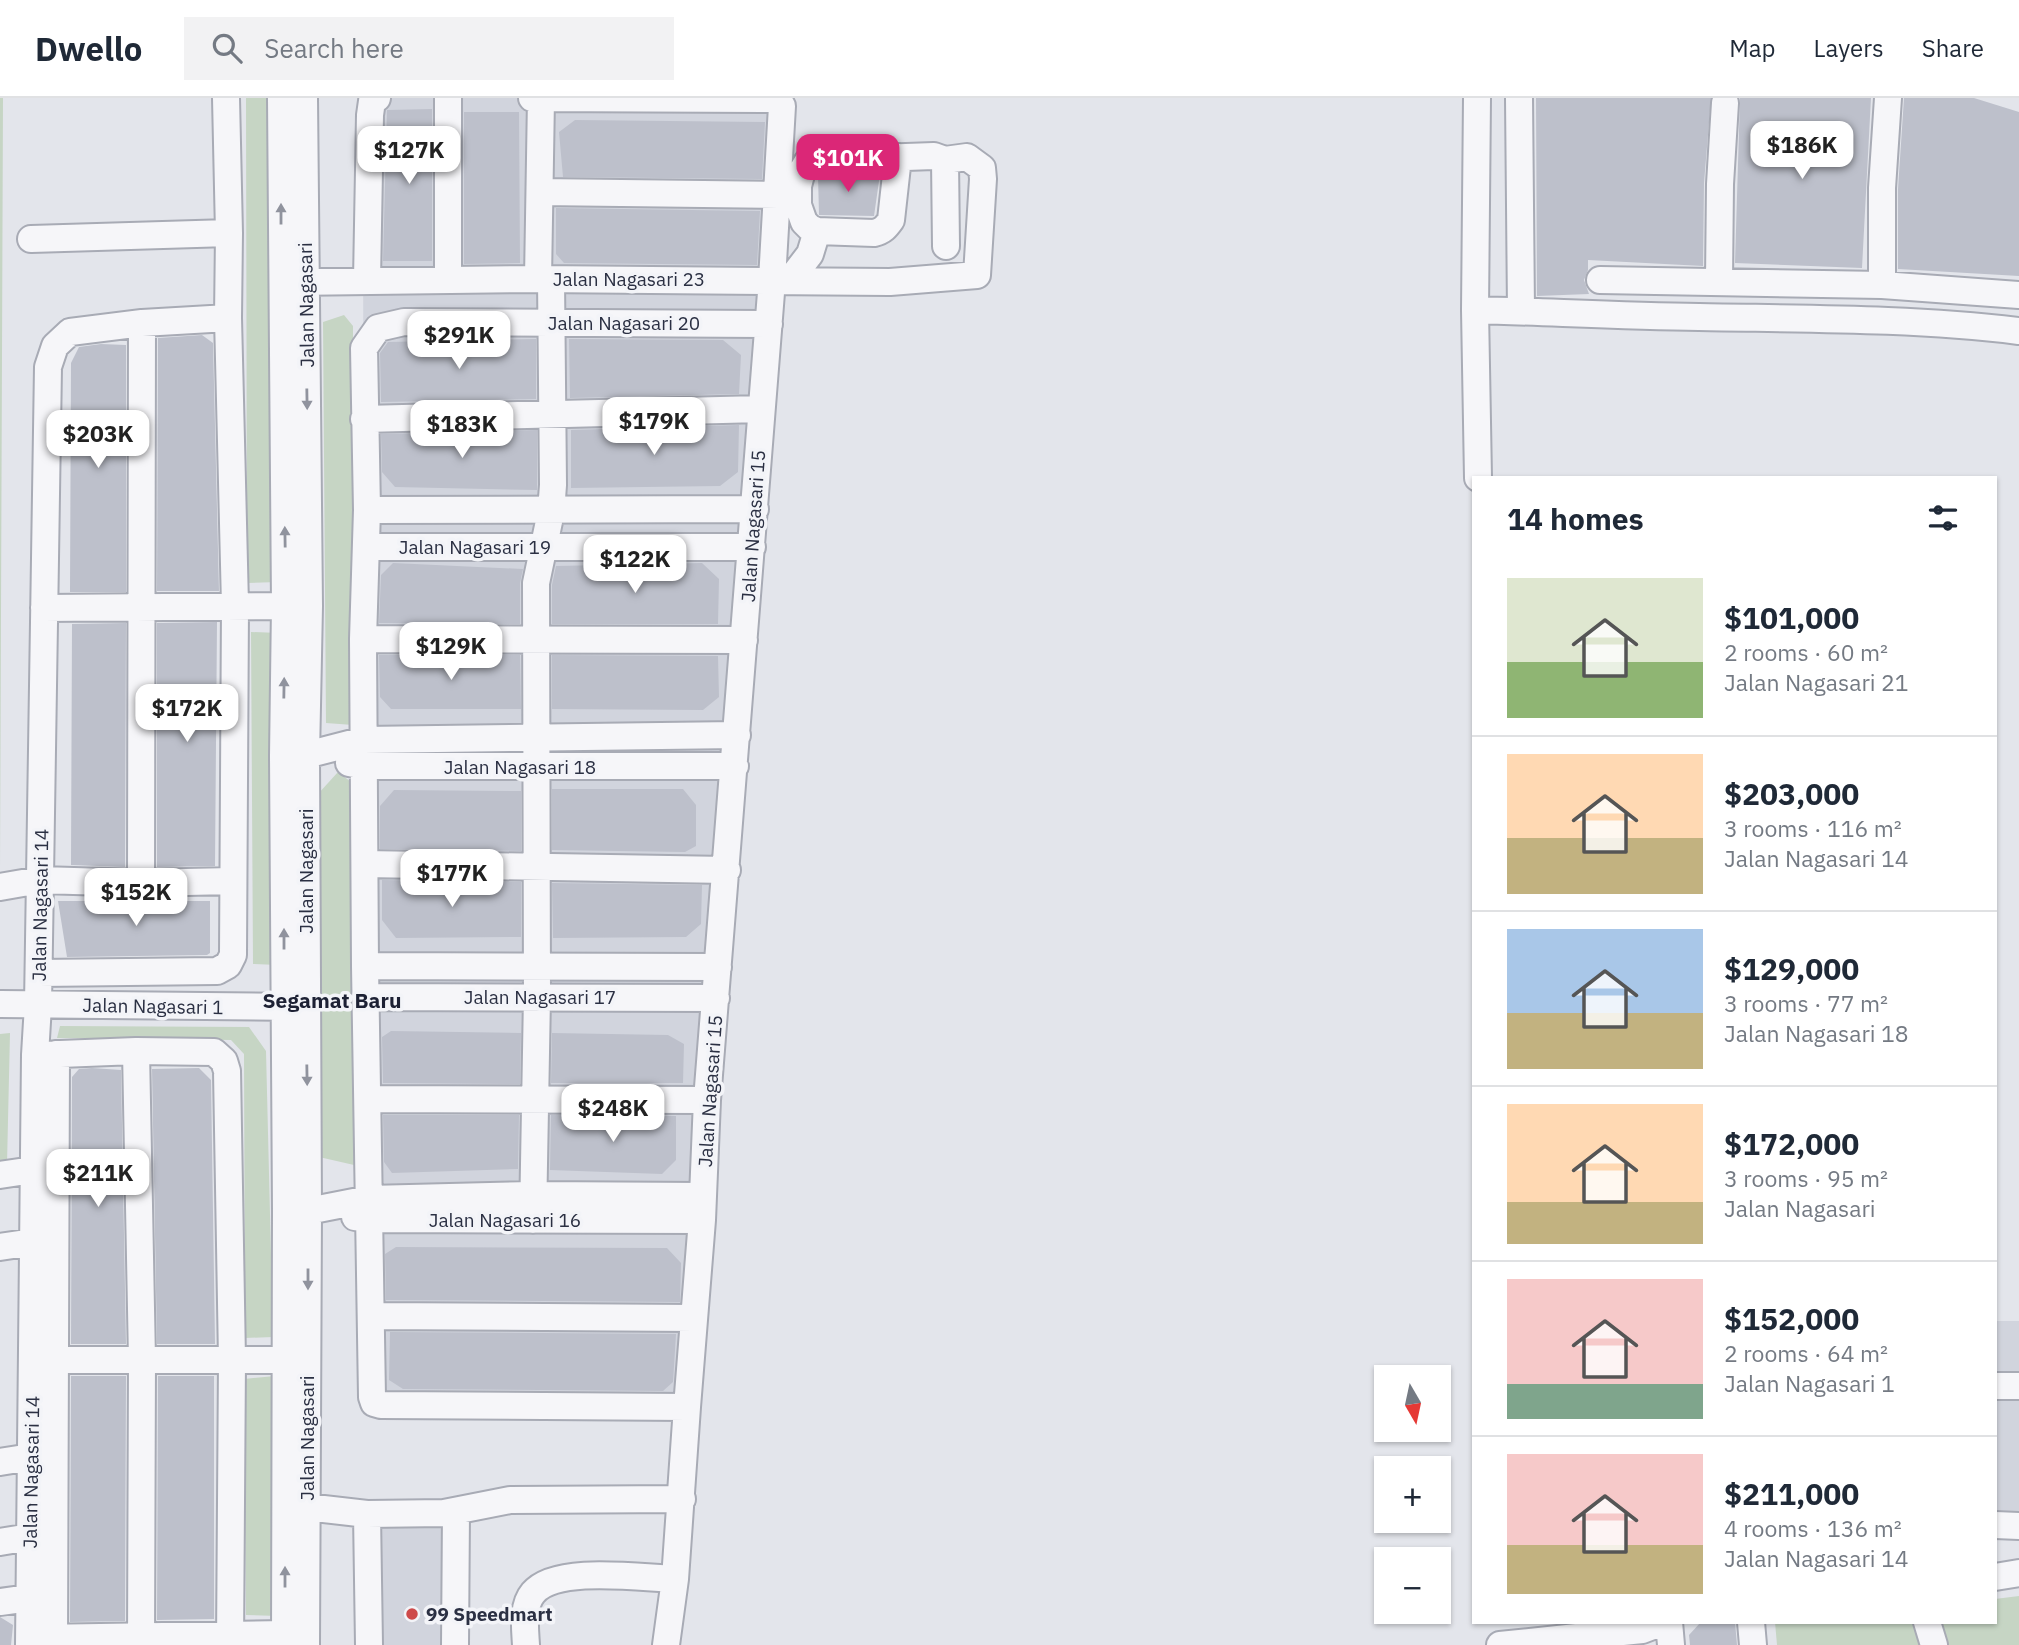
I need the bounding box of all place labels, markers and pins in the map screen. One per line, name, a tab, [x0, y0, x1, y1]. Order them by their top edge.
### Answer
pin: $186K	[1753, 122, 1851, 181]
pin: $127K	[360, 126, 458, 186]
pin: $101K	[799, 134, 897, 194]
pin: $291K	[410, 312, 508, 371]
pin: $179K	[605, 398, 703, 457]
pin: $183K	[413, 400, 511, 460]
pin: $203K	[49, 410, 147, 470]
pin: $122K	[586, 536, 684, 595]
pin: $129K	[402, 622, 500, 682]
pin: $172K	[138, 684, 236, 744]
pin: $177K	[403, 850, 501, 909]
pin: $152K	[87, 868, 185, 928]
pin: $248K	[564, 1084, 662, 1144]
pin: $211K	[49, 1150, 147, 1209]
place label: 99 Speedmart	[426, 1602, 552, 1626]
marker: 99 Speedmart	[404, 1606, 420, 1622]

